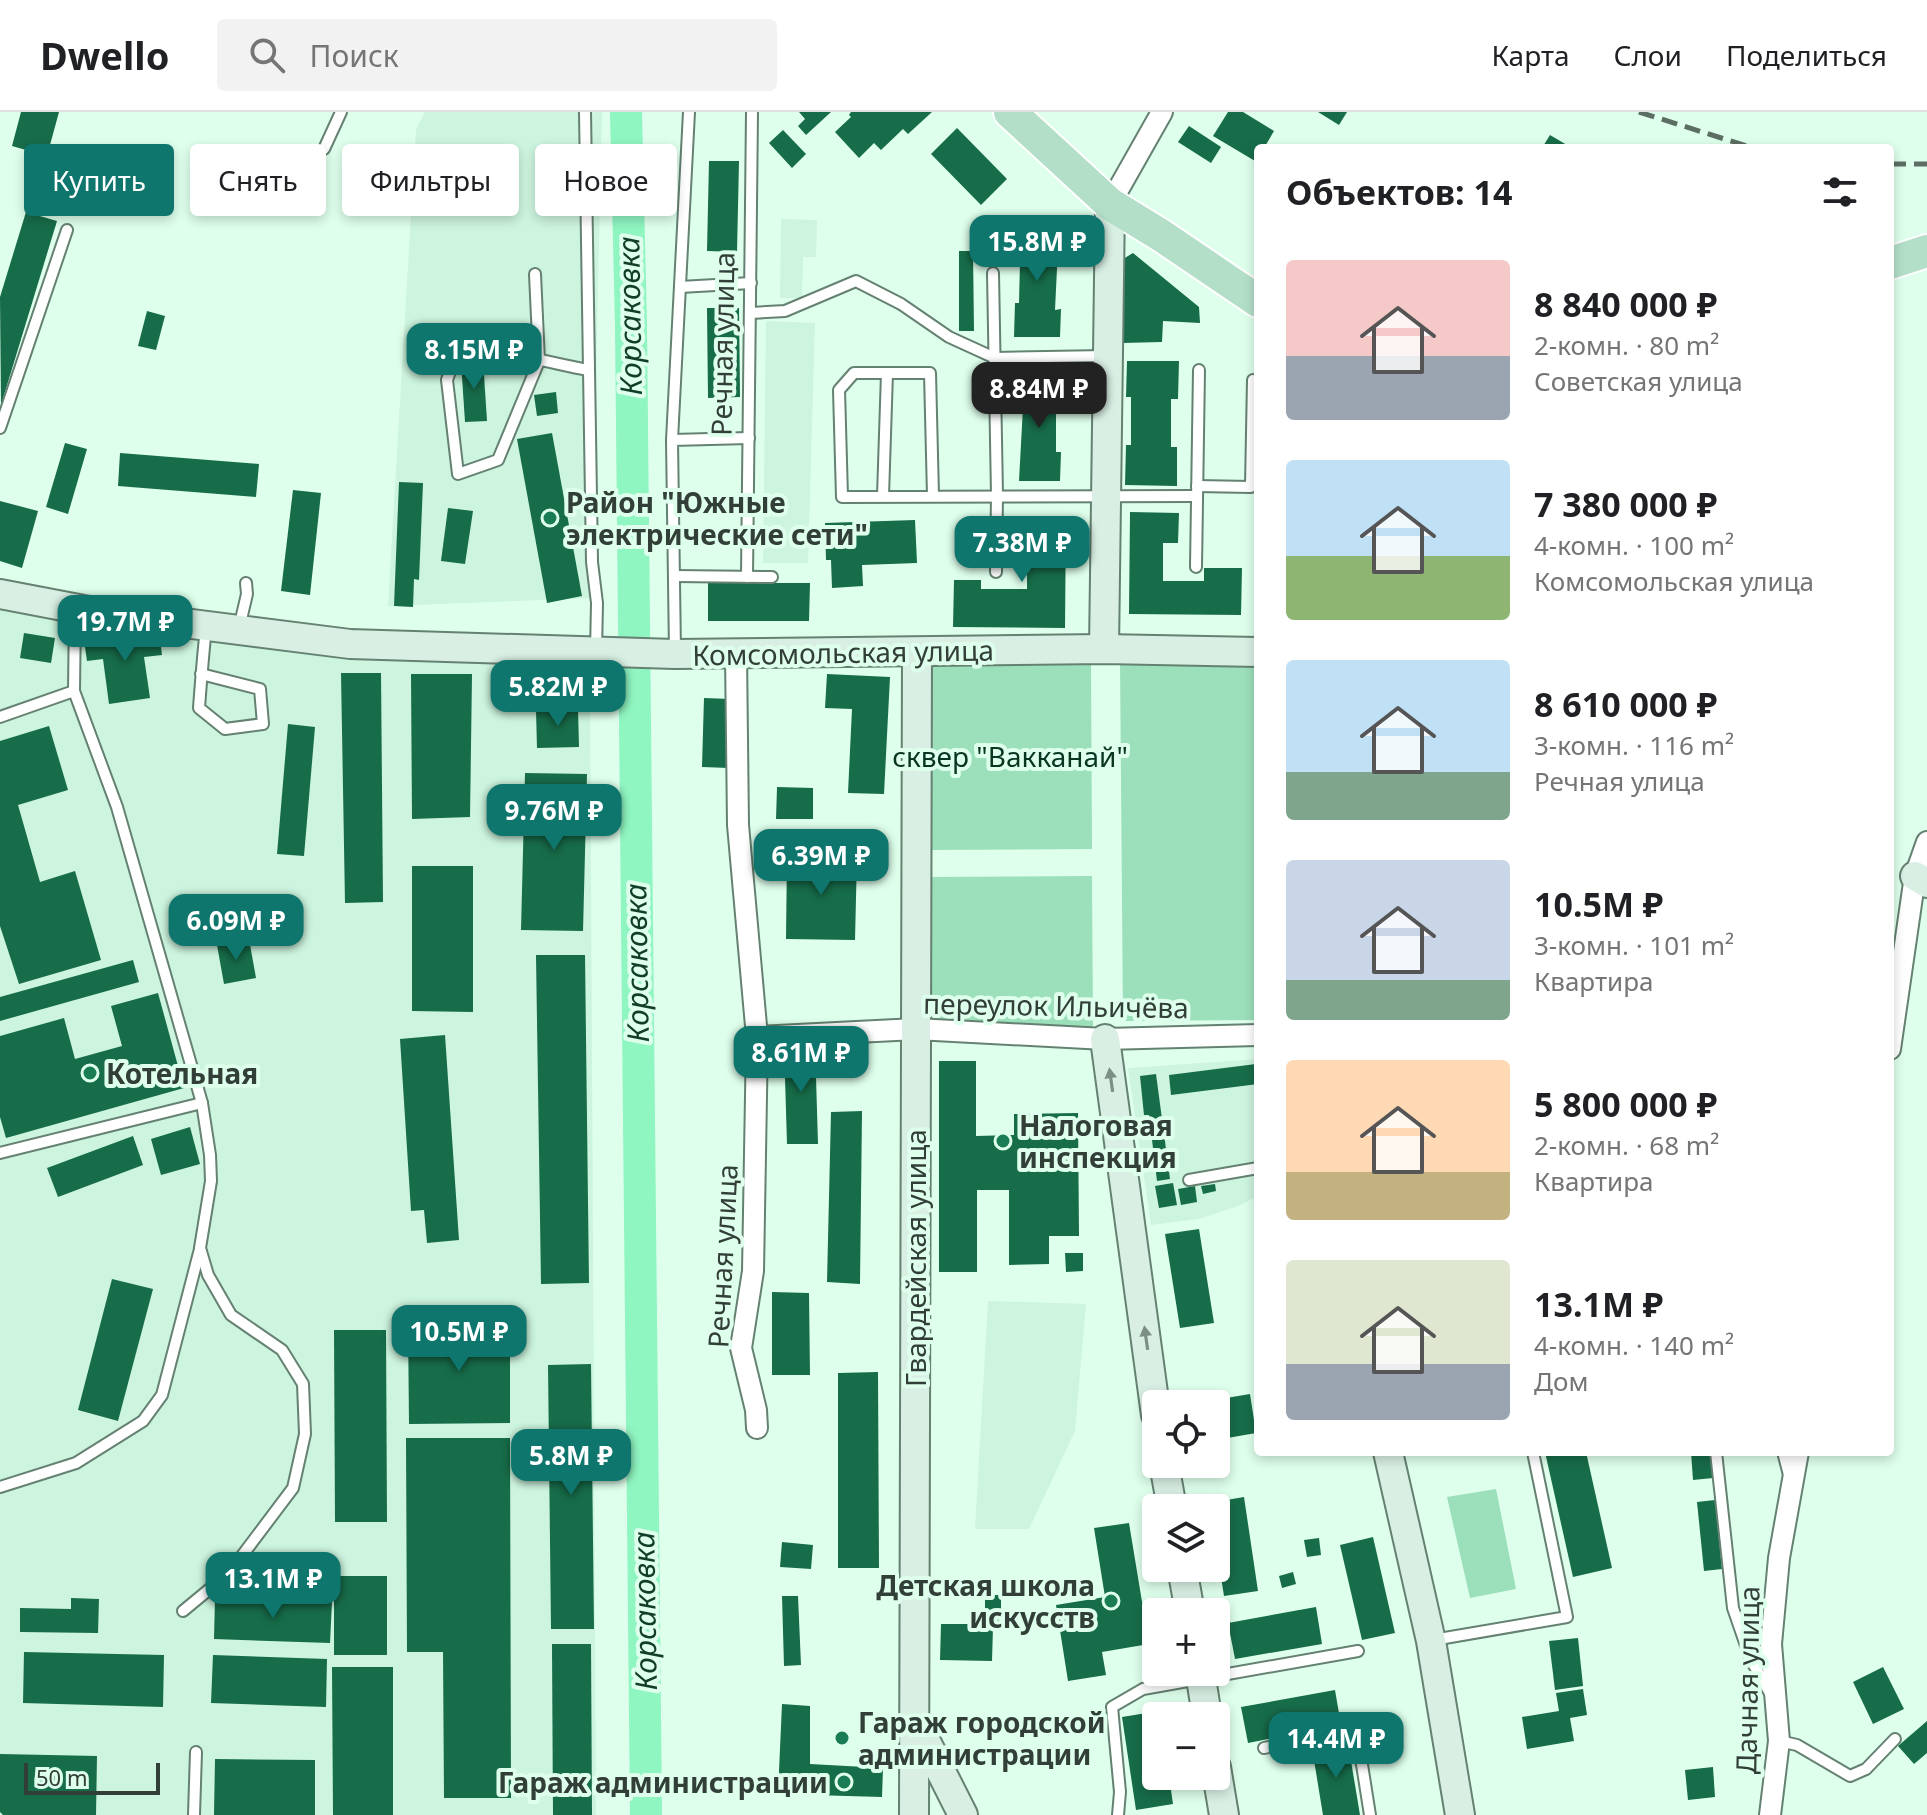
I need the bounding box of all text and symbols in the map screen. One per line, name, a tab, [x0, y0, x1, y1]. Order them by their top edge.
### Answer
search box	[217, 19, 777, 91]
text: Dwello	[40, 29, 169, 81]
icon: search	[245, 33, 289, 77]
text: Поиск	[309, 35, 399, 76]
text: Карта	[1491, 36, 1570, 74]
text: Слои	[1614, 36, 1682, 74]
text: Поделиться	[1726, 36, 1887, 74]
chip: Купить	[24, 144, 174, 216]
chip: Снять	[190, 144, 326, 216]
chip: Фильтры	[342, 144, 519, 216]
chip: Новое	[535, 144, 677, 216]
text: Объектов: 14	[1286, 169, 1512, 215]
icon: filters	[1818, 170, 1862, 214]
pin: 15.8M ₽	[963, 215, 1111, 283]
text: 15.8M ₽	[988, 223, 1086, 259]
water label: Корсаковка	[607, 236, 651, 396]
street label: Речная улица	[701, 252, 743, 436]
text: 8 840 000 ₽	[1534, 281, 1717, 327]
icon: home	[1350, 292, 1446, 388]
pin: 8.15M ₽	[400, 323, 548, 391]
text: 2-комн. · 80 m²	[1534, 327, 1719, 363]
text: 8.15M ₽	[425, 331, 523, 367]
pin: 8.84M ₽	[965, 362, 1113, 430]
text: Советская улица	[1534, 363, 1743, 399]
text: 8.84M ₽	[990, 370, 1088, 406]
text: 7 380 000 ₽	[1534, 481, 1717, 527]
place label: Район "Южные электрические сети"	[566, 483, 868, 553]
icon: home	[1350, 492, 1446, 588]
marker: Район "Южные электрические сети"	[541, 509, 559, 527]
pin: 7.38M ₽	[948, 516, 1096, 584]
text: 7.38M ₽	[973, 524, 1071, 560]
text: 4-комн. · 100 m²	[1534, 527, 1734, 563]
text: Комсомольская улица	[1534, 563, 1814, 599]
pin: 19.7M ₽	[51, 595, 199, 663]
text: 19.7M ₽	[76, 603, 174, 639]
street label: Комсомольская улица	[692, 630, 994, 674]
pin: 5.82M ₽	[484, 660, 632, 728]
text: 5.82M ₽	[509, 668, 607, 704]
text: 8 610 000 ₽	[1534, 681, 1717, 727]
icon: home	[1350, 692, 1446, 788]
text: 3-комн. · 116 m²	[1534, 727, 1734, 763]
park label: сквер "Вакканай"	[892, 737, 1128, 775]
text: Речная улица	[1534, 763, 1705, 799]
pin: 9.76M ₽	[480, 784, 628, 852]
text: 9.76M ₽	[505, 792, 603, 828]
pin: 6.39M ₽	[747, 829, 895, 897]
text: 6.39M ₽	[772, 837, 870, 873]
text: 10.5M ₽	[1534, 881, 1663, 927]
water label: Корсаковка	[614, 883, 658, 1043]
icon: home	[1350, 892, 1446, 988]
pin: 6.09M ₽	[162, 894, 310, 962]
text: 6.09M ₽	[187, 902, 285, 938]
text: 3-комн. · 101 m²	[1534, 927, 1734, 963]
text: Квартира	[1534, 963, 1653, 999]
street label: переулок Ильичёва	[923, 984, 1189, 1026]
pin: 8.61M ₽	[727, 1026, 875, 1094]
text: 8.61M ₽	[752, 1034, 850, 1070]
place label: Котельная	[106, 1054, 258, 1092]
marker: Котельная	[81, 1064, 99, 1082]
one-way arrow	[1104, 1067, 1117, 1092]
text: 5 800 000 ₽	[1534, 1081, 1717, 1127]
icon: home	[1350, 1092, 1446, 1188]
place label: Налоговая инспекция	[1019, 1106, 1177, 1176]
text: 2-комн. · 68 m²	[1534, 1127, 1719, 1163]
street label: Гвардейская улица	[896, 1129, 934, 1387]
marker: Налоговая инспекция	[994, 1132, 1012, 1150]
street label: Речная улица	[698, 1163, 746, 1349]
text: Квартира	[1534, 1163, 1653, 1199]
text: 13.1M ₽	[1534, 1281, 1663, 1327]
icon: home	[1350, 1292, 1446, 1388]
pin: 10.5M ₽	[385, 1305, 533, 1373]
text: 10.5M ₽	[410, 1313, 508, 1349]
one-way arrow	[1139, 1325, 1152, 1350]
text: 4-комн. · 140 m²	[1534, 1327, 1734, 1363]
text: Дом	[1534, 1363, 1588, 1399]
map controls	[1142, 1390, 1230, 1790]
button: locate	[1142, 1390, 1230, 1478]
pin: 5.8M ₽	[506, 1429, 636, 1497]
text: 5.8M ₽	[529, 1437, 613, 1473]
button: layers	[1142, 1494, 1230, 1582]
water label: Корсаковка	[622, 1531, 666, 1691]
pin: 13.1M ₽	[199, 1552, 347, 1620]
text: 13.1M ₽	[224, 1560, 322, 1596]
place label: Детская школа искусств	[876, 1566, 1095, 1636]
street label: Дачная улица	[1726, 1586, 1768, 1774]
marker: Детская школа искусств	[1102, 1592, 1120, 1610]
button: +	[1142, 1598, 1230, 1686]
button: −	[1142, 1702, 1230, 1790]
place label: Гараж городской администрации	[858, 1703, 1106, 1773]
pin: 14.4M ₽	[1262, 1712, 1410, 1780]
text: 14.4M ₽	[1287, 1720, 1385, 1756]
marker: Гараж городской администрации	[833, 1729, 851, 1747]
scale bar	[24, 1759, 160, 1795]
text: 50 m	[36, 1762, 87, 1792]
place label: Гараж администрации	[498, 1763, 828, 1801]
marker: Гараж администрации	[835, 1773, 853, 1791]

